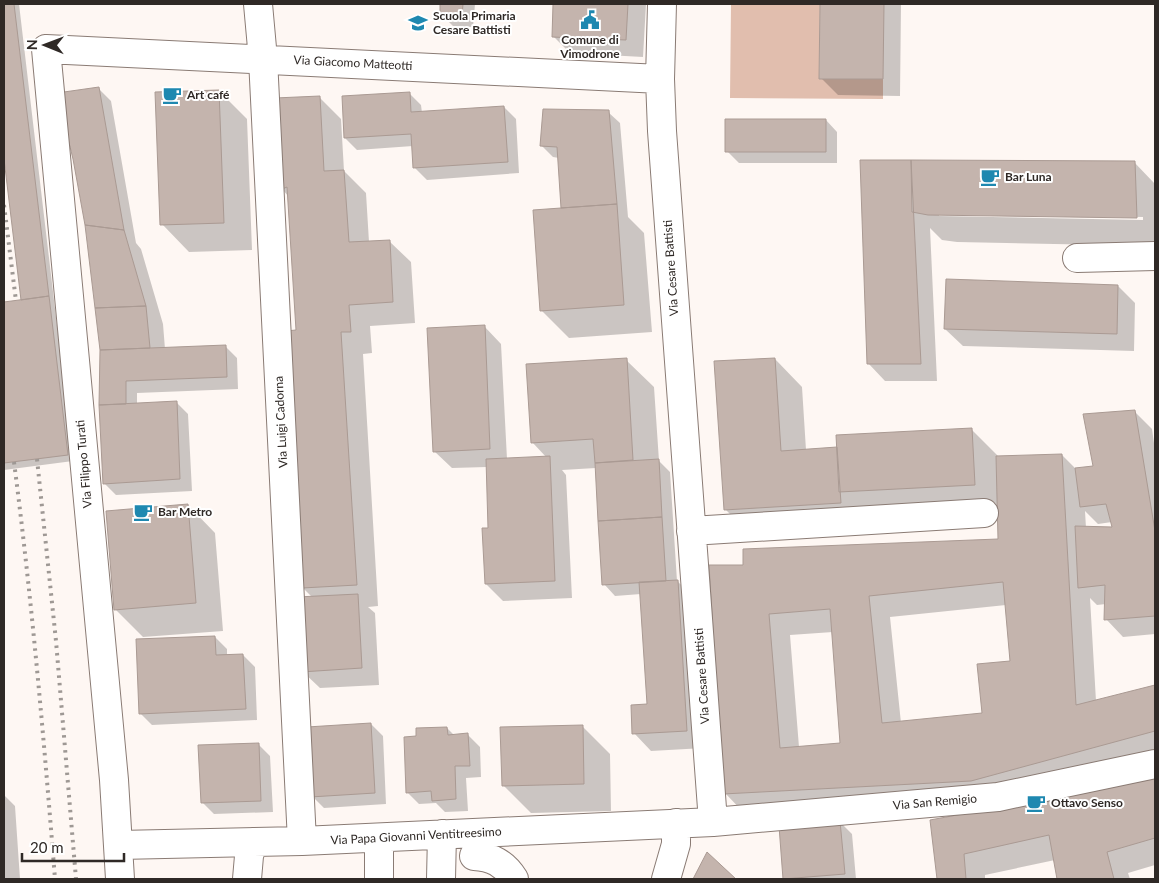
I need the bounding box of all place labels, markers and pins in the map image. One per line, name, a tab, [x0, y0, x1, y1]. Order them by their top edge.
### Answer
place label: Scuola Primaria Cesare Battisti	[433, 8, 516, 37]
public building icon: Comune di Vimodrone	[579, 9, 601, 31]
school or university icon: Scuola Primaria Cesare Battisti	[407, 12, 429, 34]
place label: Comune di Vimodrone	[559, 32, 620, 61]
cafe icon: Art café	[161, 84, 183, 106]
place label: Art café	[186, 87, 230, 102]
cafe icon: Bar Luna	[979, 166, 1001, 188]
place label: Bar Luna	[1005, 169, 1052, 184]
cafe icon: Bar Metro	[132, 501, 154, 523]
place label: Bar Metro	[158, 504, 212, 519]
cafe icon: Ottavo Senso	[1025, 792, 1047, 814]
place label: Ottavo Senso	[1051, 795, 1123, 810]

